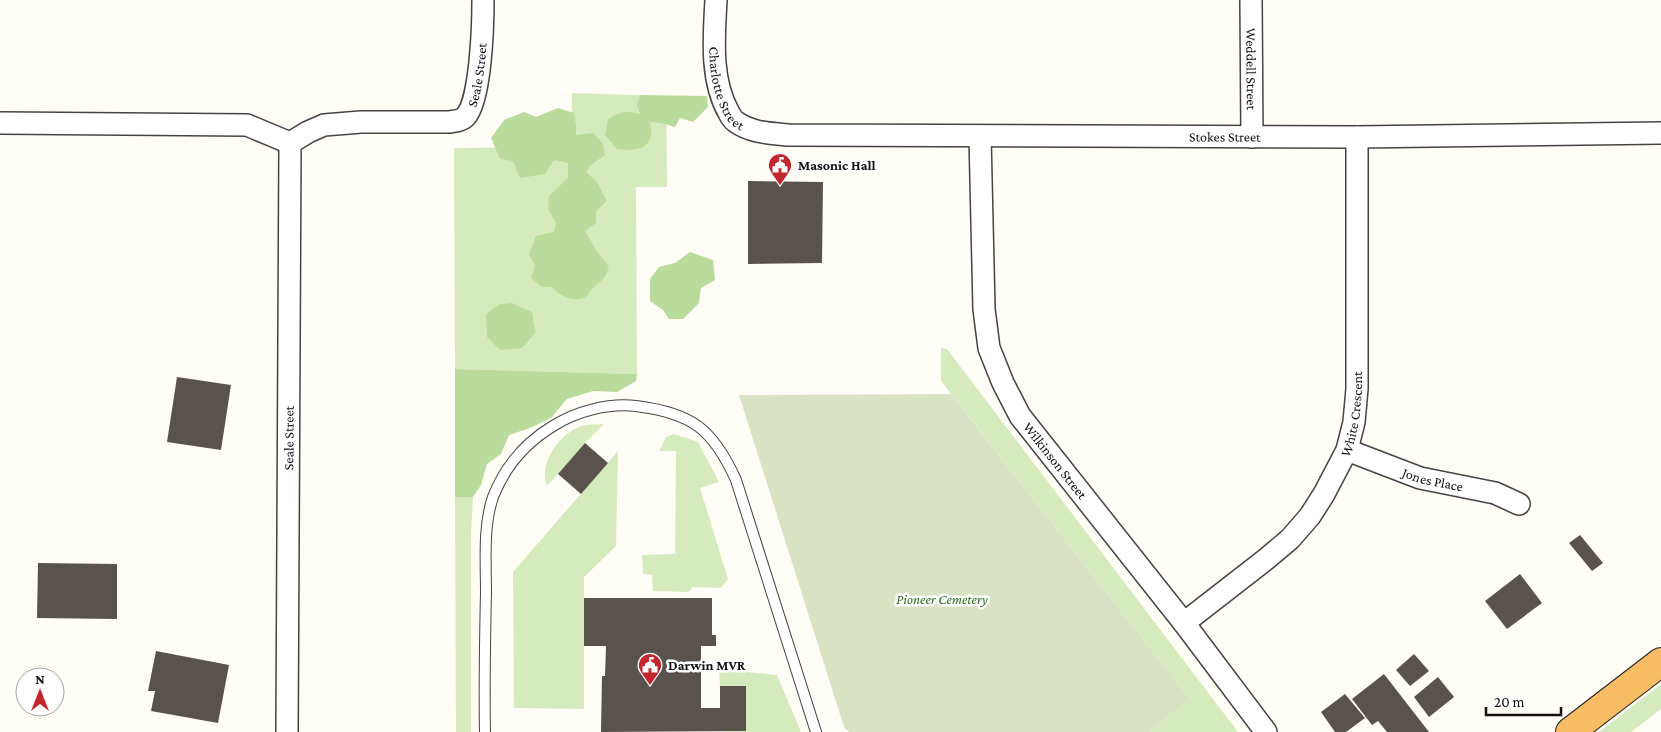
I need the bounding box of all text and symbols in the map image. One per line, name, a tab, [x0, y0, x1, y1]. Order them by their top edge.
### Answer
street label: Weddell Street	[1243, 28, 1260, 111]
street label: Seale Street	[464, 42, 490, 109]
street label: Charlotte Street	[706, 46, 747, 134]
street label: Stokes Street	[1189, 128, 1261, 145]
public building icon: Masonic Hall	[767, 152, 793, 186]
place label: Masonic Hall	[798, 157, 876, 173]
street label: White Crescent	[1337, 371, 1365, 459]
street label: Seale Street	[280, 405, 297, 470]
street label: Wilkinson Street	[1020, 419, 1091, 502]
street label: Jones Place	[1398, 463, 1465, 494]
park label: Pioneer Cemetery	[896, 591, 988, 607]
public building icon: Darwin MVR	[637, 652, 663, 686]
place label: Darwin MVR	[668, 657, 746, 673]
north arrow	[15, 667, 65, 717]
text: N	[35, 671, 45, 687]
scale bar	[1486, 684, 1561, 716]
text: 20 m	[1494, 694, 1525, 710]

